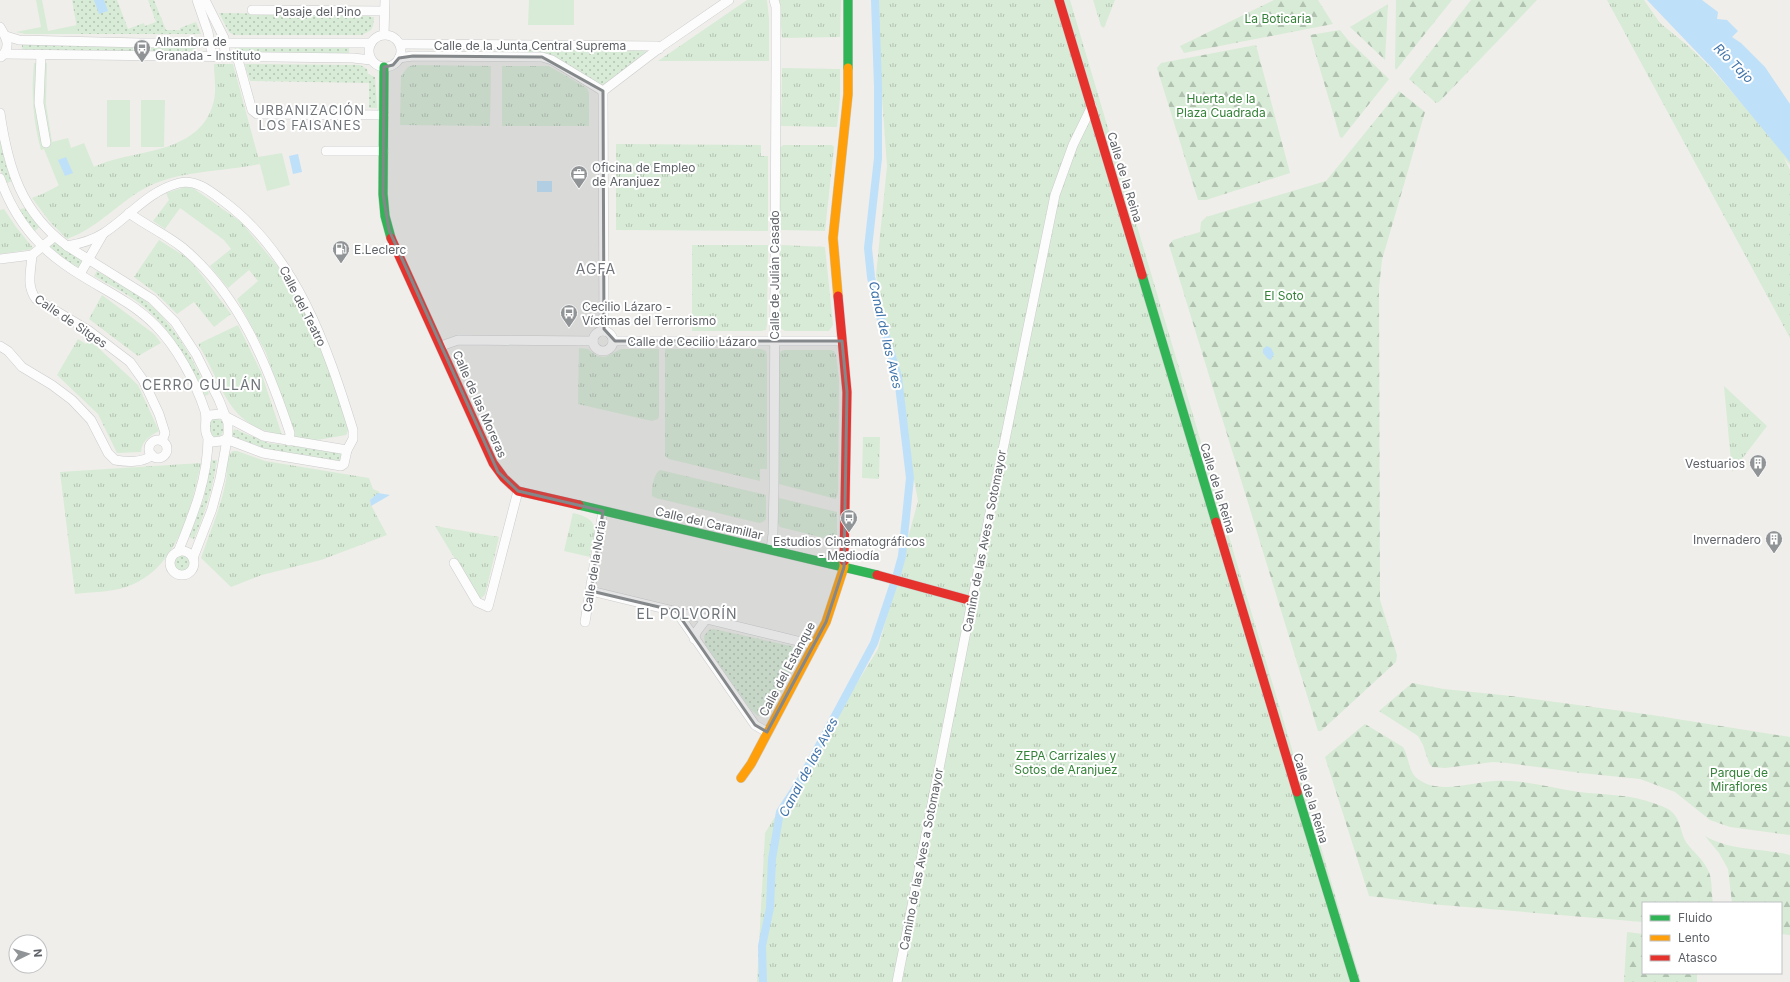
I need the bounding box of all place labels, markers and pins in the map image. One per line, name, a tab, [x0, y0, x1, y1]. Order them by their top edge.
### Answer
place label: Alhambra de Granada - Instituto	[155, 34, 261, 63]
bus stop icon: Alhambra de Granada - Instituto	[132, 38, 152, 63]
place label: Oficina de Empleo de Aranjuez	[592, 160, 695, 189]
office icon: Oficina de Empleo de Aranjuez	[569, 164, 589, 189]
fuel station icon: E.Leclerc	[331, 239, 351, 264]
place label: E.Leclerc	[354, 242, 407, 257]
place label: Cecilio Lázaro - Víctimas del Terrorismo	[582, 299, 716, 328]
bus stop icon: Cecilio Lázaro - Víctimas del Terrorismo	[559, 303, 579, 328]
building icon: Vestuarios	[1748, 453, 1768, 478]
place label: Vestuarios	[1685, 456, 1745, 471]
bus stop icon: Estudios Cinematográficos - Mediodía	[839, 508, 859, 533]
building icon: Invernadero	[1764, 529, 1784, 554]
place label: Invernadero	[1693, 532, 1761, 547]
place label: Estudios Cinematográficos - Mediodía	[773, 534, 925, 563]

